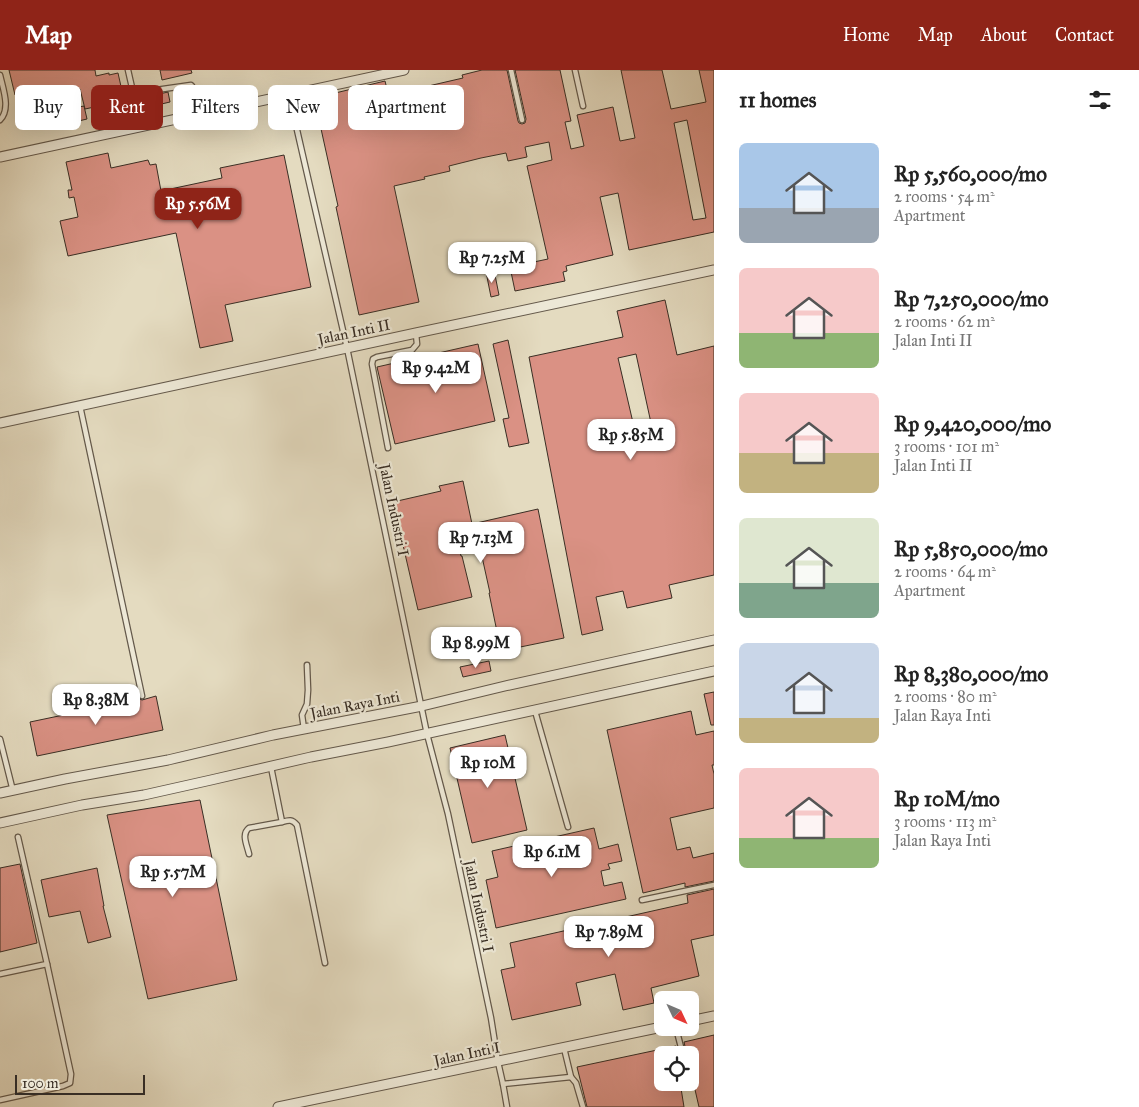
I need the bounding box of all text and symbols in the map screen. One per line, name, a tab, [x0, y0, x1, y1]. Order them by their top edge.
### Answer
text: Map	[25, 20, 72, 50]
text: Home	[843, 24, 890, 46]
text: Map	[918, 24, 953, 46]
text: About	[981, 24, 1027, 46]
text: Contact	[1055, 24, 1114, 46]
chip: Buy	[15, 85, 81, 130]
chip: Rent	[91, 85, 163, 130]
chip: Filters	[173, 85, 258, 130]
chip: New	[268, 85, 338, 130]
chip: Apartment	[348, 85, 464, 130]
icon: filters	[1086, 86, 1114, 114]
text: 11 homes	[739, 87, 816, 113]
text: Rp 5,560,000/mo	[894, 161, 1047, 187]
icon: home	[779, 163, 839, 223]
text: 2 rooms · 54 m²	[894, 187, 995, 206]
pin: Rp 5.56M	[146, 188, 250, 230]
text: Rp 5.56M	[166, 194, 230, 213]
text: Apartment	[894, 206, 966, 225]
pin: Rp 7.25M	[440, 242, 544, 284]
text: Rp 7.25M	[459, 248, 525, 267]
text: Rp 7,250,000/mo	[894, 286, 1048, 312]
icon: home	[779, 288, 839, 348]
text: 2 rooms · 62 m²	[894, 312, 995, 331]
street label: Jalan Inti II	[314, 316, 392, 350]
text: Jalan Inti II	[894, 331, 973, 350]
pin: Rp 9.42M	[384, 352, 488, 394]
text: Rp 9.42M	[402, 358, 470, 377]
text: Rp 9,420,000/mo	[894, 411, 1051, 437]
icon: home	[779, 413, 839, 473]
pin: Rp 5.85M	[579, 418, 683, 461]
text: Rp 5.85M	[598, 425, 664, 444]
text: 3 rooms · 101 m²	[894, 437, 999, 456]
text: Jalan Inti II	[894, 456, 973, 475]
street label: Jalan Industri I	[374, 460, 413, 558]
pin: Rp 7.13M	[429, 522, 533, 564]
text: Rp 7.13M	[449, 528, 513, 547]
text: Rp 5,850,000/mo	[894, 536, 1048, 562]
icon: home	[779, 538, 839, 598]
text: 2 rooms · 64 m²	[894, 562, 996, 581]
text: Apartment	[894, 581, 966, 600]
pin: Rp 8.99M	[424, 626, 528, 669]
text: Rp 8.99M	[442, 633, 510, 652]
text: Rp 8,380,000/mo	[894, 661, 1048, 687]
icon: home	[779, 663, 839, 723]
pin: Rp 8.38M	[44, 684, 148, 726]
street label: Jalan Raya Inti	[307, 687, 402, 724]
text: 2 rooms · 80 m²	[894, 687, 997, 706]
text: Rp 8.38M	[63, 690, 129, 709]
text: Jalan Raya Inti	[894, 706, 991, 725]
pin: Rp 10M	[447, 746, 529, 789]
text: Rp 10M	[461, 753, 515, 772]
text: Rp 10M/mo	[894, 786, 1000, 812]
icon: home	[779, 788, 839, 848]
text: 3 rooms · 113 m²	[894, 812, 996, 831]
text: Jalan Raya Inti	[894, 831, 991, 850]
pin: Rp 6.1M	[506, 836, 598, 878]
text: Rp 6.1M	[523, 842, 581, 861]
pin: Rp 5.57M	[121, 856, 225, 898]
street label: Jalan Industri I	[459, 856, 498, 954]
text: Rp 5.57M	[140, 862, 206, 881]
pin: Rp 7.89M	[557, 916, 661, 958]
text: Rp 7.89M	[575, 922, 643, 941]
north arrow	[654, 991, 699, 1036]
map controls	[654, 991, 699, 1091]
street label: Jalan Inti I	[430, 1038, 502, 1071]
button: locate	[654, 1046, 699, 1091]
scale bar	[15, 1072, 145, 1095]
text: 100 m	[22, 1075, 59, 1092]

